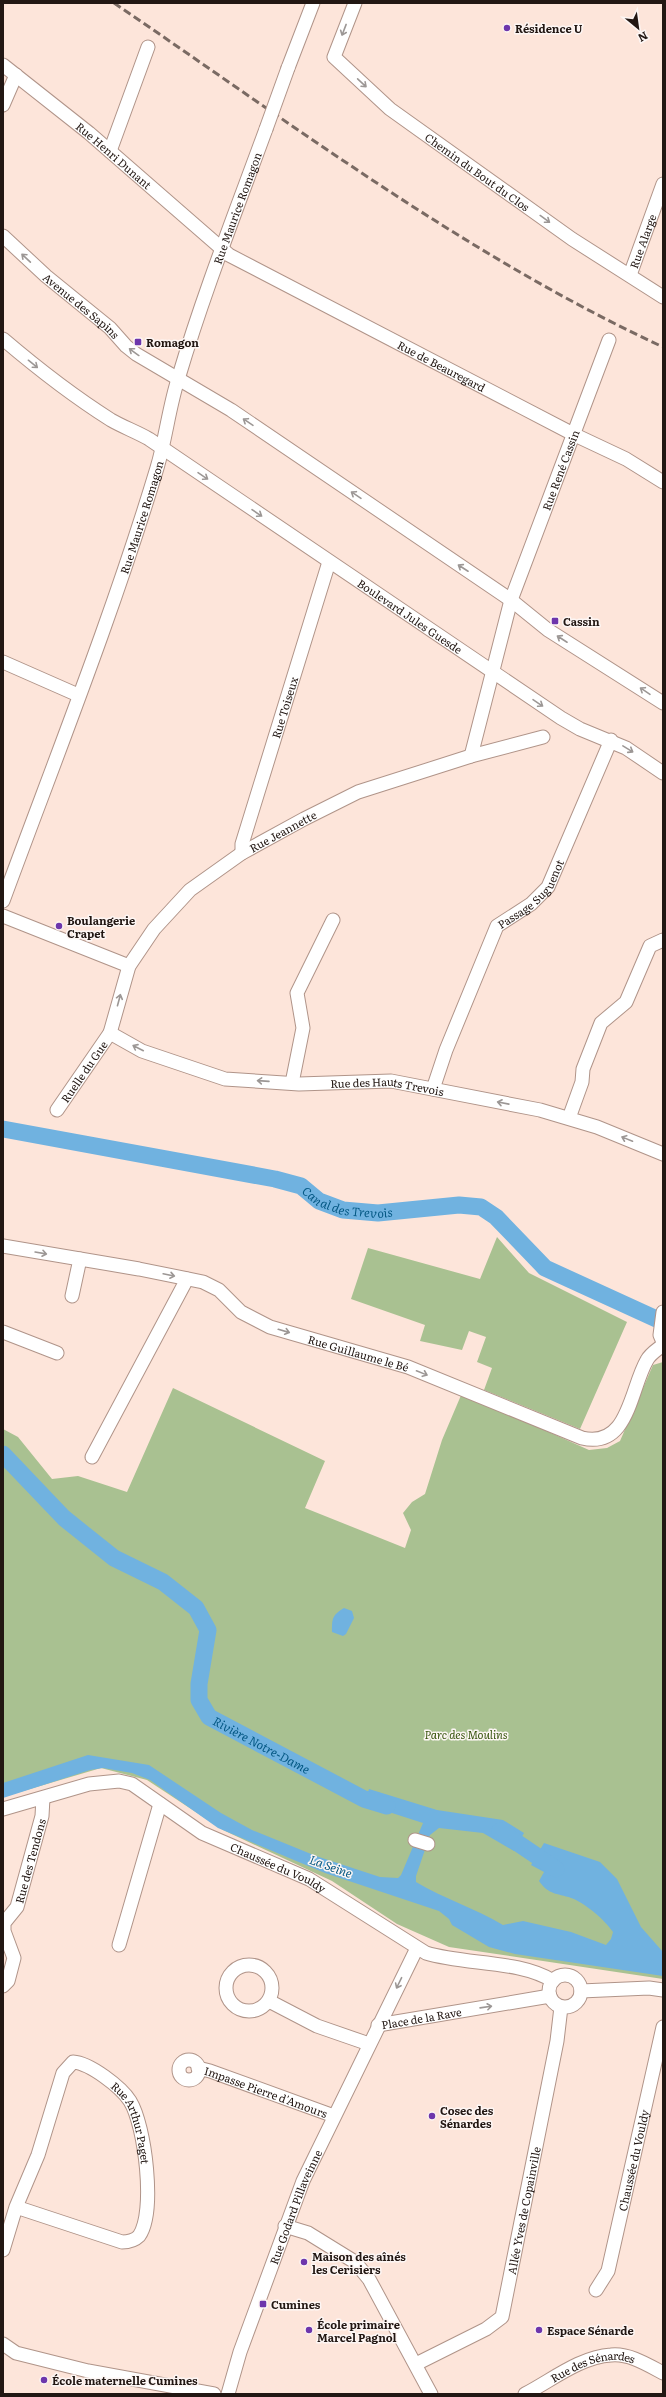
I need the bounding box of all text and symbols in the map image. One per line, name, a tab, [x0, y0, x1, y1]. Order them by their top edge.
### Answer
north arrow	[618, 8, 658, 48]
place label: Résidence U	[515, 20, 583, 36]
one-way arrow	[340, 23, 348, 35]
marker: Résidence U	[502, 23, 512, 33]
text: N	[635, 28, 651, 47]
one-way arrow	[357, 79, 367, 88]
street label: Rue Henri Dunant	[73, 118, 156, 193]
street label: Chemin du Bout du Clos	[422, 129, 533, 214]
street label: Rue Maurice Romagon	[209, 150, 265, 266]
street label: Rue Alarge	[625, 211, 660, 271]
one-way arrow	[539, 215, 550, 224]
one-way arrow	[22, 254, 32, 263]
street label: Avenue des Sapins	[40, 269, 124, 342]
place label: Romagon	[146, 334, 199, 350]
street label: Rue de Beauregard	[395, 336, 489, 395]
marker: Romagon	[133, 337, 143, 347]
one-way arrow	[128, 348, 139, 356]
one-way arrow	[28, 360, 39, 368]
one-way arrow	[243, 418, 254, 426]
street label: Rue René Cassin	[538, 427, 583, 513]
street label: Rue Maurice Romagon	[115, 459, 167, 576]
one-way arrow	[197, 472, 208, 480]
one-way arrow	[350, 491, 361, 500]
one-way arrow	[252, 509, 263, 517]
one-way arrow	[458, 564, 469, 572]
street label: Boulevard Jules Guesde	[355, 575, 466, 657]
place label: Cassin	[563, 613, 600, 629]
marker: Cassin	[550, 616, 560, 626]
one-way arrow	[556, 635, 567, 643]
street label: Rue Toiseux	[267, 674, 301, 740]
one-way arrow	[640, 687, 651, 695]
one-way arrow	[532, 699, 543, 707]
one-way arrow	[622, 746, 634, 754]
street label: Rue Jeannette	[246, 806, 319, 856]
street label: Passage Suguenot	[494, 856, 567, 932]
place label: Boulangerie Crapet	[67, 912, 135, 941]
marker: Boulangerie Crapet	[54, 921, 64, 931]
one-way arrow	[116, 993, 123, 1006]
street label: Ruelle du Gue	[57, 1037, 111, 1105]
one-way arrow	[132, 1044, 144, 1052]
street label: Rue des Hauts Trevois	[330, 1073, 445, 1099]
one-way arrow	[257, 1078, 270, 1085]
one-way arrow	[497, 1098, 510, 1106]
one-way arrow	[621, 1135, 633, 1143]
water label: Canal des Trevois	[299, 1182, 393, 1222]
one-way arrow	[35, 1249, 48, 1257]
one-way arrow	[163, 1272, 176, 1280]
one-way arrow	[277, 1328, 290, 1335]
street label: Rue Guillaume le Bé	[306, 1330, 411, 1375]
one-way arrow	[415, 1369, 427, 1377]
water label: Rivière Notre-Dame	[210, 1712, 314, 1778]
park label: Parc des Moulins	[424, 1726, 508, 1742]
street label: Rue des Tendons	[10, 1817, 49, 1905]
street label: Chaussée du Vouldy	[228, 1838, 330, 1896]
water label: La Seine	[307, 1850, 355, 1882]
one-way arrow	[395, 1976, 402, 1988]
street label: Place de la Rave	[380, 2003, 463, 2032]
one-way arrow	[479, 2003, 492, 2011]
street label: Impasse Pierre d'Amours	[203, 2062, 330, 2121]
street label: Rue Arthur Paget	[108, 2077, 154, 2165]
place label: Cosec des Sénardes	[440, 2102, 494, 2131]
street label: Chaussée du Vouldy	[614, 2107, 652, 2213]
marker: Cosec des Sénardes	[427, 2111, 437, 2121]
street label: Allée Yves de Copainville	[503, 2145, 544, 2276]
street label: Rue Godard Pillaveinne	[265, 2146, 325, 2267]
place label: Maison des aînés les Cerisiers	[312, 2248, 406, 2277]
marker: Maison des aînés les Cerisiers	[299, 2257, 309, 2267]
place label: Cumines	[271, 2296, 321, 2312]
marker: Cumines	[258, 2299, 268, 2309]
place label: École primaire Marcel Pagnol	[317, 2316, 400, 2345]
place label: Espace Sénarde	[547, 2322, 634, 2338]
marker: École primaire Marcel Pagnol	[304, 2325, 314, 2335]
marker: Espace Sénarde	[534, 2325, 544, 2335]
street label: Rue des Sénardes	[547, 2347, 637, 2386]
place label: École maternelle Cumines	[52, 2372, 198, 2388]
marker: École maternelle Cumines	[39, 2375, 49, 2385]

